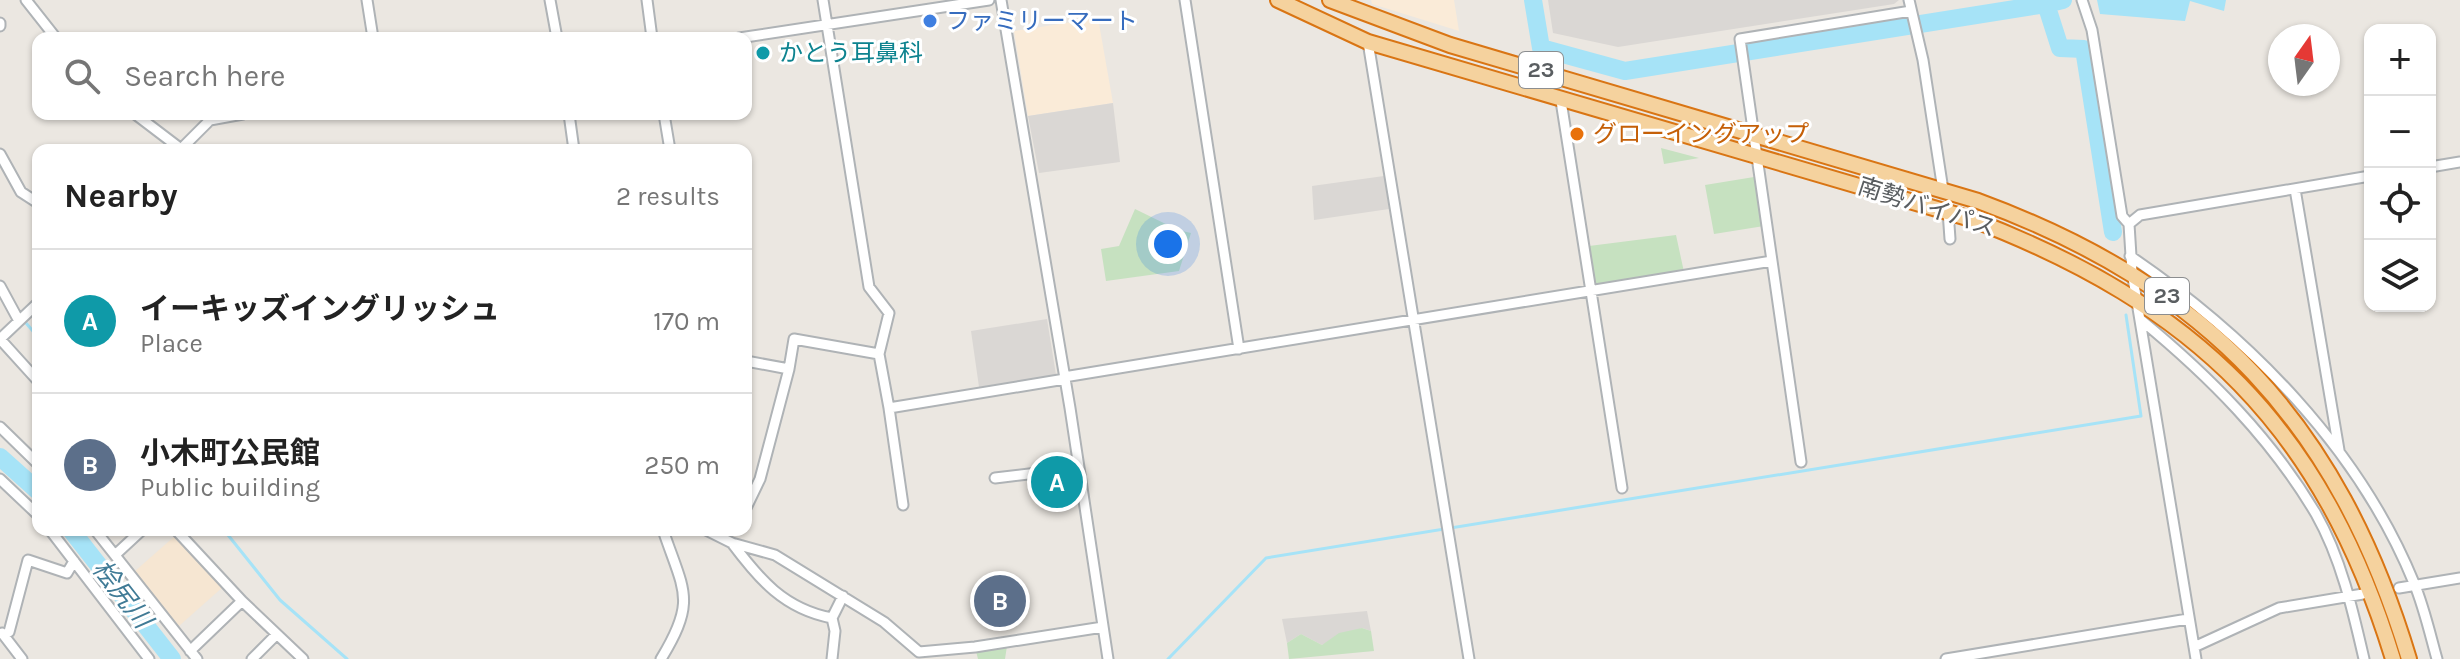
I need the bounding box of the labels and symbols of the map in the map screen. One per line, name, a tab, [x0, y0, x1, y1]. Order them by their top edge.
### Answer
place label: ファミリーマート	[946, 7, 1138, 35]
marker: ファミリーマート	[921, 12, 939, 30]
north arrow	[2268, 24, 2340, 96]
place label: かとう耳鼻科	[779, 39, 923, 67]
marker: かとう耳鼻科	[754, 44, 772, 62]
road number: 23	[1519, 52, 1563, 88]
place label: グローイングアップ	[1593, 120, 1809, 148]
marker: グローイングアップ	[1568, 125, 1586, 143]
street label: 南勢バイパス	[1854, 172, 2000, 242]
your location	[1148, 224, 1188, 264]
road number: 23	[2145, 278, 2189, 314]
pin: A	[1031, 452, 1083, 512]
water label: 桧尻川	[86, 554, 160, 637]
pin: B	[974, 571, 1026, 631]

